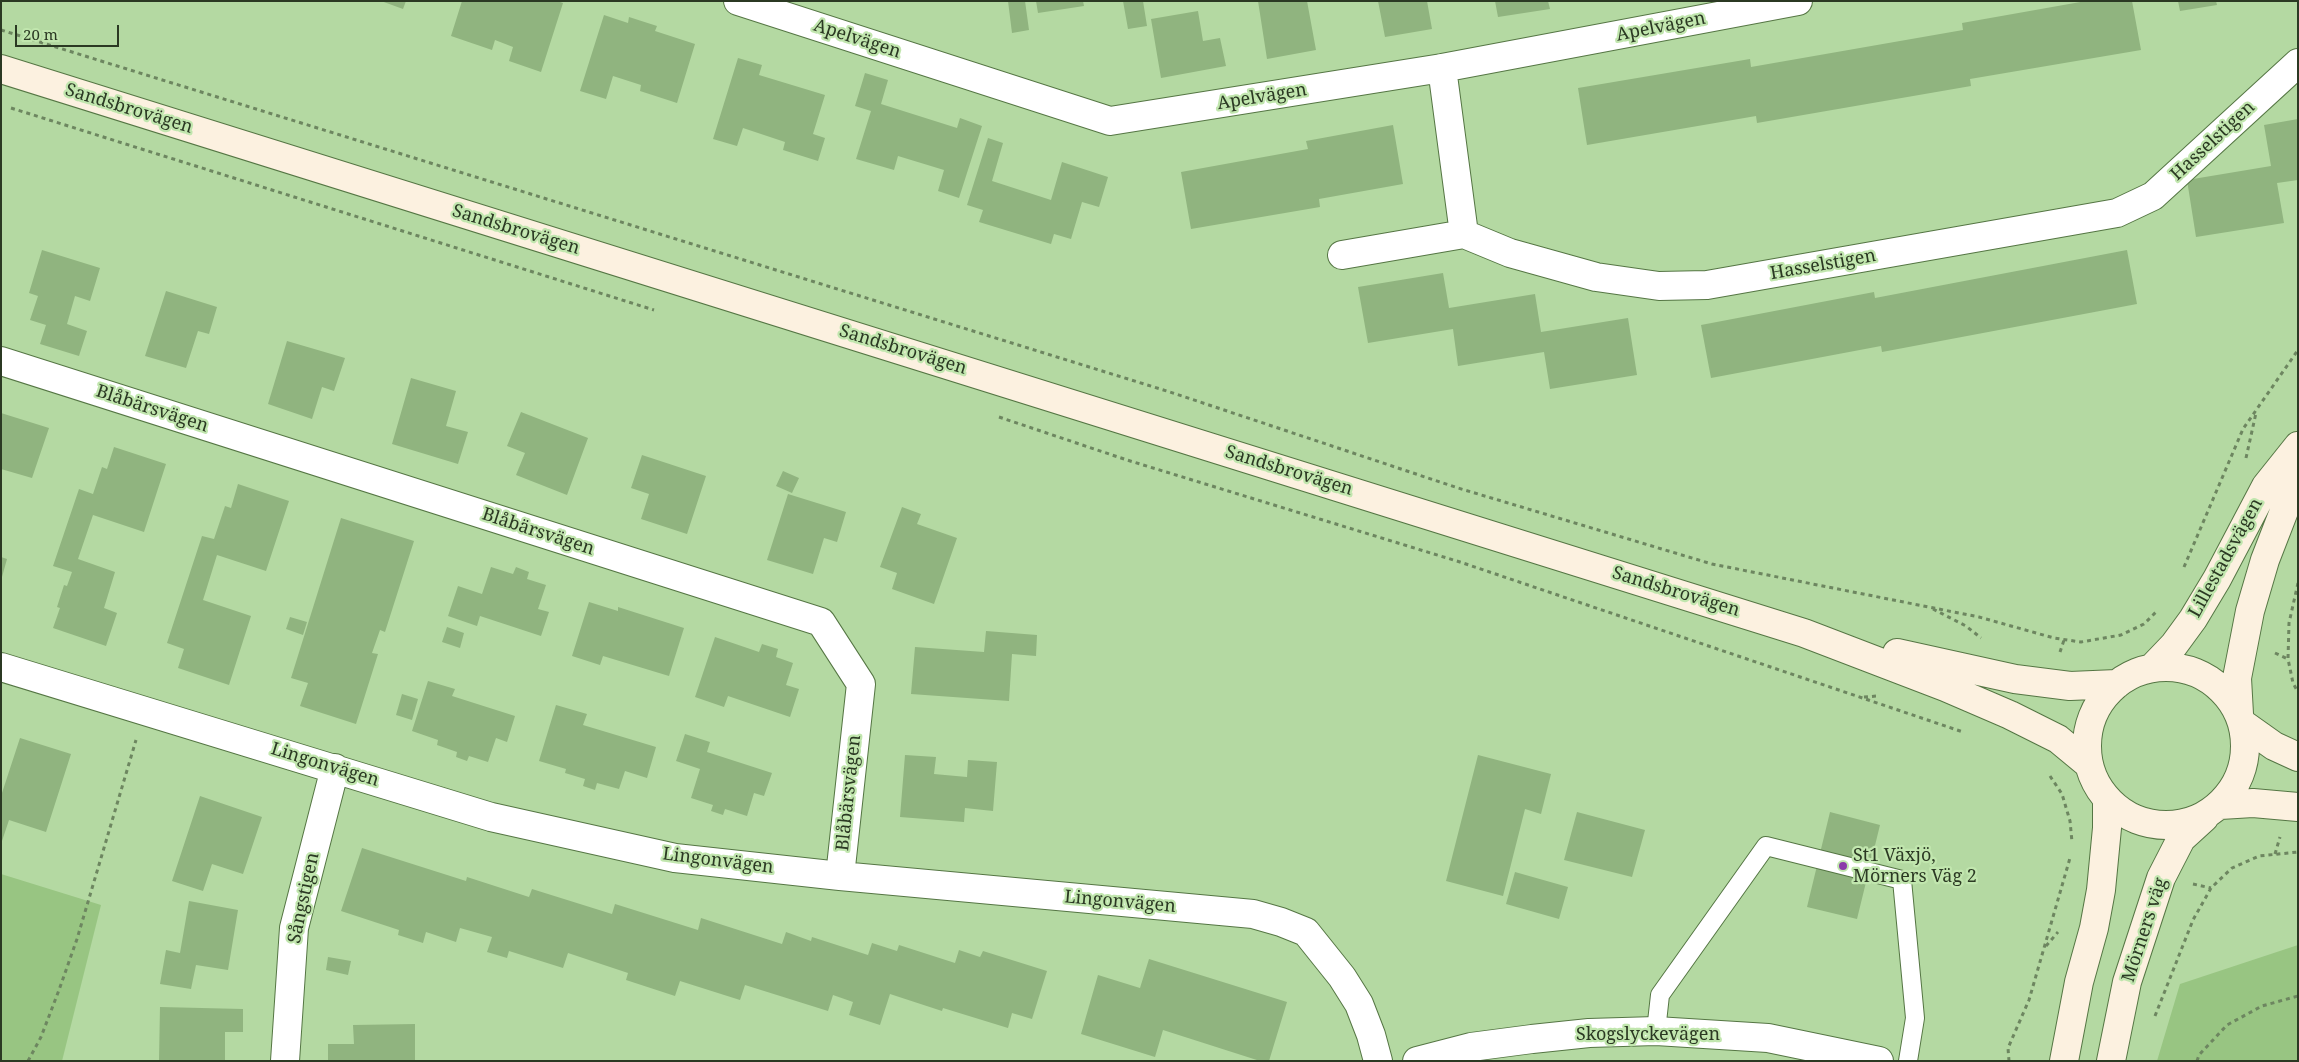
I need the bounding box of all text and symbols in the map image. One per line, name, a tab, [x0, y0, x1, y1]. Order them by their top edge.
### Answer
street label: Apelvägen	[1615, 8, 1707, 46]
scale bar	[18, 15, 121, 47]
street label: Apelvägen	[811, 15, 903, 63]
text: 20 m	[23, 24, 58, 44]
street label: Sandsbrovägen	[63, 79, 195, 139]
street label: Apelvägen	[1216, 79, 1308, 115]
street label: Hasselstigen	[2167, 97, 2259, 185]
street label: Sandsbrovägen	[450, 200, 582, 260]
street label: Hasselstigen	[1768, 245, 1878, 285]
street label: Sandsbrovägen	[837, 320, 969, 380]
street label: Blåbärsvägen	[93, 381, 211, 437]
street label: Sandsbrovägen	[1223, 441, 1355, 501]
street label: Lillestadsvägen	[2184, 495, 2268, 621]
street label: Blåbärsvägen	[479, 504, 597, 560]
street label: Sandsbrovägen	[1610, 562, 1742, 622]
street label: Blåbärsvägen	[832, 734, 866, 852]
street label: Lingonvägen	[268, 738, 382, 792]
street label: Lingonvägen	[661, 843, 775, 879]
place label: St1 Växjö, Mörners Väg 2	[1853, 845, 1977, 888]
street label: Sångstigen	[284, 851, 324, 945]
marker: St1 Växjö, Mörners Väg 2	[1837, 860, 1849, 872]
street label: Mörners väg	[2118, 875, 2172, 985]
street label: Lingonvägen	[1063, 886, 1177, 918]
street label: Skogslyckevägen	[1576, 1024, 1720, 1046]

